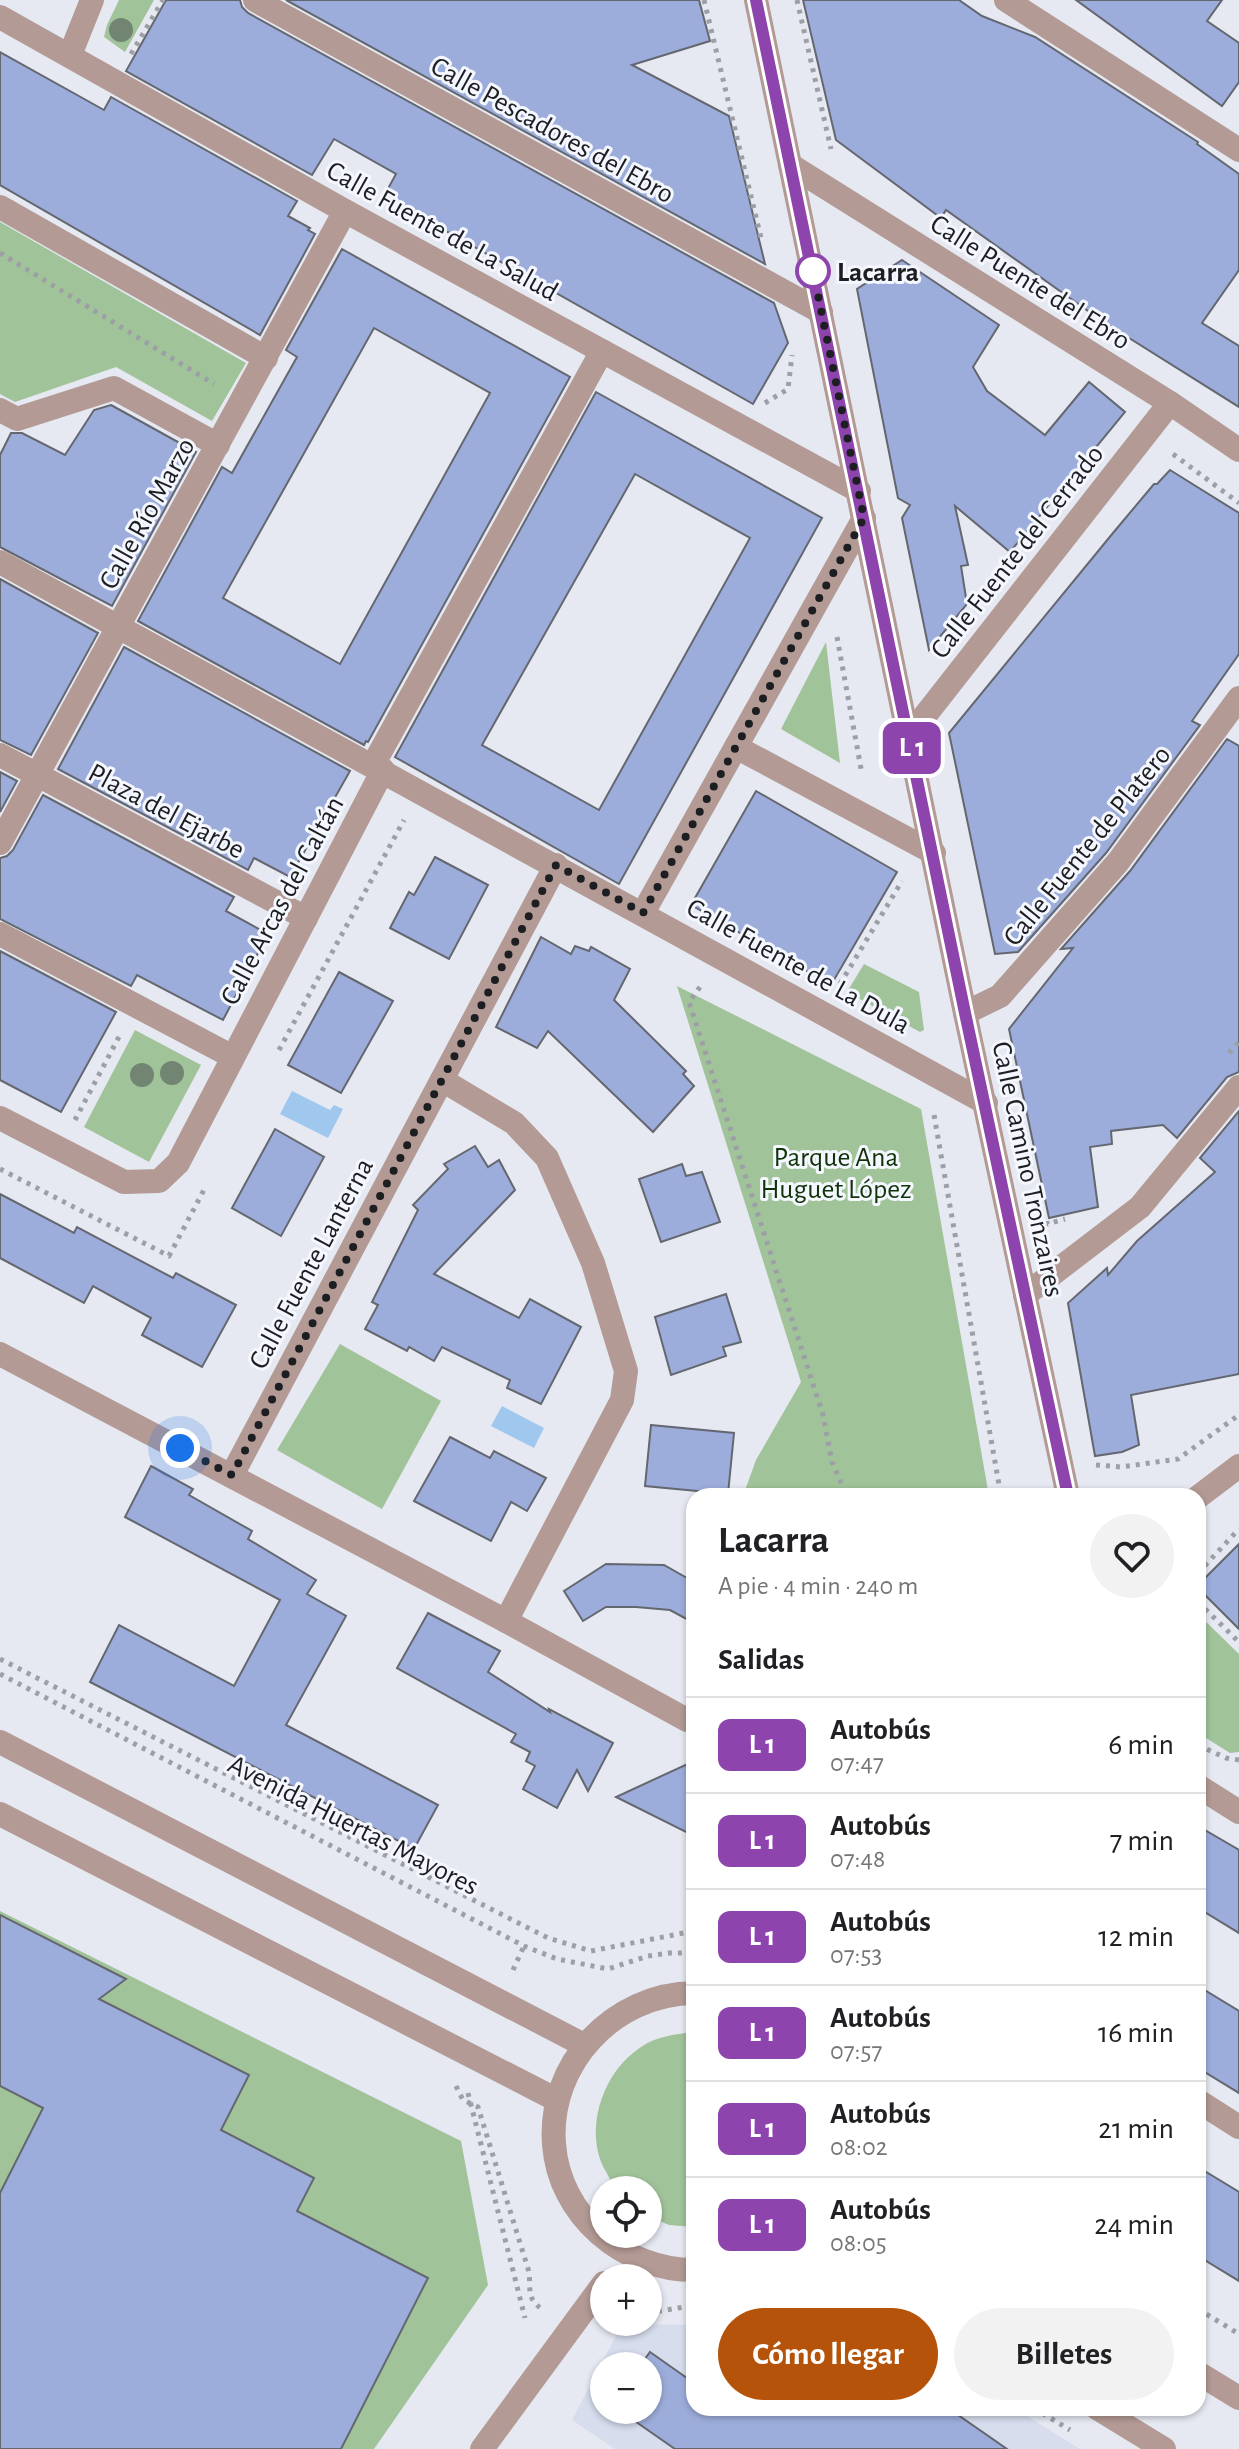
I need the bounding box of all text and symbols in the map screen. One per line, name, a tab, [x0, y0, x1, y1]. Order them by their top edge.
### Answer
street label: Calle Pescadores del Ebro	[426, 52, 678, 209]
street label: Calle Fuente de La Salud	[322, 157, 562, 307]
street label: Calle Puente del Ebro	[925, 210, 1135, 356]
marker: Lacarra	[796, 254, 830, 288]
place label: Lacarra	[837, 259, 919, 287]
street label: Calle Río Marzo	[95, 434, 201, 594]
street label: Calle Fuente del Cerrado	[926, 440, 1109, 664]
line badge: L 1	[866, 722, 958, 774]
text: L 1	[899, 734, 925, 762]
street label: Calle Fuente de Platero	[999, 741, 1176, 951]
street label: Plaza del Ejarbe	[83, 759, 249, 865]
street label: Calle Arcas del Caltán	[216, 792, 349, 1010]
street label: Calle Fuente de La Dula	[682, 894, 915, 1040]
street label: Calle Camino Tronzaires	[986, 1039, 1068, 1300]
park label: Parque Ana Huguet López	[760, 1144, 912, 1204]
street label: Calle Fuente Lanterna	[244, 1154, 379, 1374]
your location	[160, 1428, 200, 1468]
button: heart	[1090, 1514, 1174, 1598]
text: Lacarra	[718, 1522, 829, 1560]
text: A pie · 4 min · 240 m	[718, 1573, 918, 1599]
text: Salidas	[718, 1645, 804, 1675]
text: Autobús	[830, 1715, 931, 1745]
text: 6 min	[1108, 1730, 1174, 1760]
text: L 1	[749, 1731, 775, 1759]
street label: Avenida Huertas Mayores	[223, 1750, 483, 1901]
text: 07:47	[830, 1750, 884, 1776]
text: Autobús	[830, 1811, 931, 1841]
text: 7 min	[1110, 1826, 1174, 1856]
text: L 1	[749, 1827, 775, 1855]
text: 07:48	[830, 1846, 885, 1872]
text: Autobús	[830, 1907, 931, 1937]
text: 12 min	[1098, 1922, 1174, 1952]
text: L 1	[749, 1923, 775, 1951]
text: 07:53	[830, 1942, 882, 1968]
text: Autobús	[830, 2003, 931, 2033]
text: 16 min	[1098, 2018, 1174, 2048]
text: L 1	[749, 2019, 775, 2047]
text: 07:57	[830, 2038, 882, 2064]
text: Autobús	[830, 2099, 931, 2129]
text: 21 min	[1098, 2114, 1174, 2144]
text: L 1	[749, 2115, 775, 2143]
text: 08:02	[830, 2134, 888, 2160]
map controls	[590, 2176, 662, 2424]
button: locate	[590, 2176, 662, 2248]
text: Autobús	[830, 2195, 931, 2225]
text: 24 min	[1094, 2210, 1174, 2240]
text: L 1	[749, 2211, 775, 2239]
text: 08:05	[830, 2230, 887, 2256]
button: +	[590, 2264, 662, 2336]
button: Cómo llegar	[718, 2308, 938, 2400]
button: Billetes	[954, 2308, 1174, 2400]
button: −	[590, 2352, 662, 2424]

